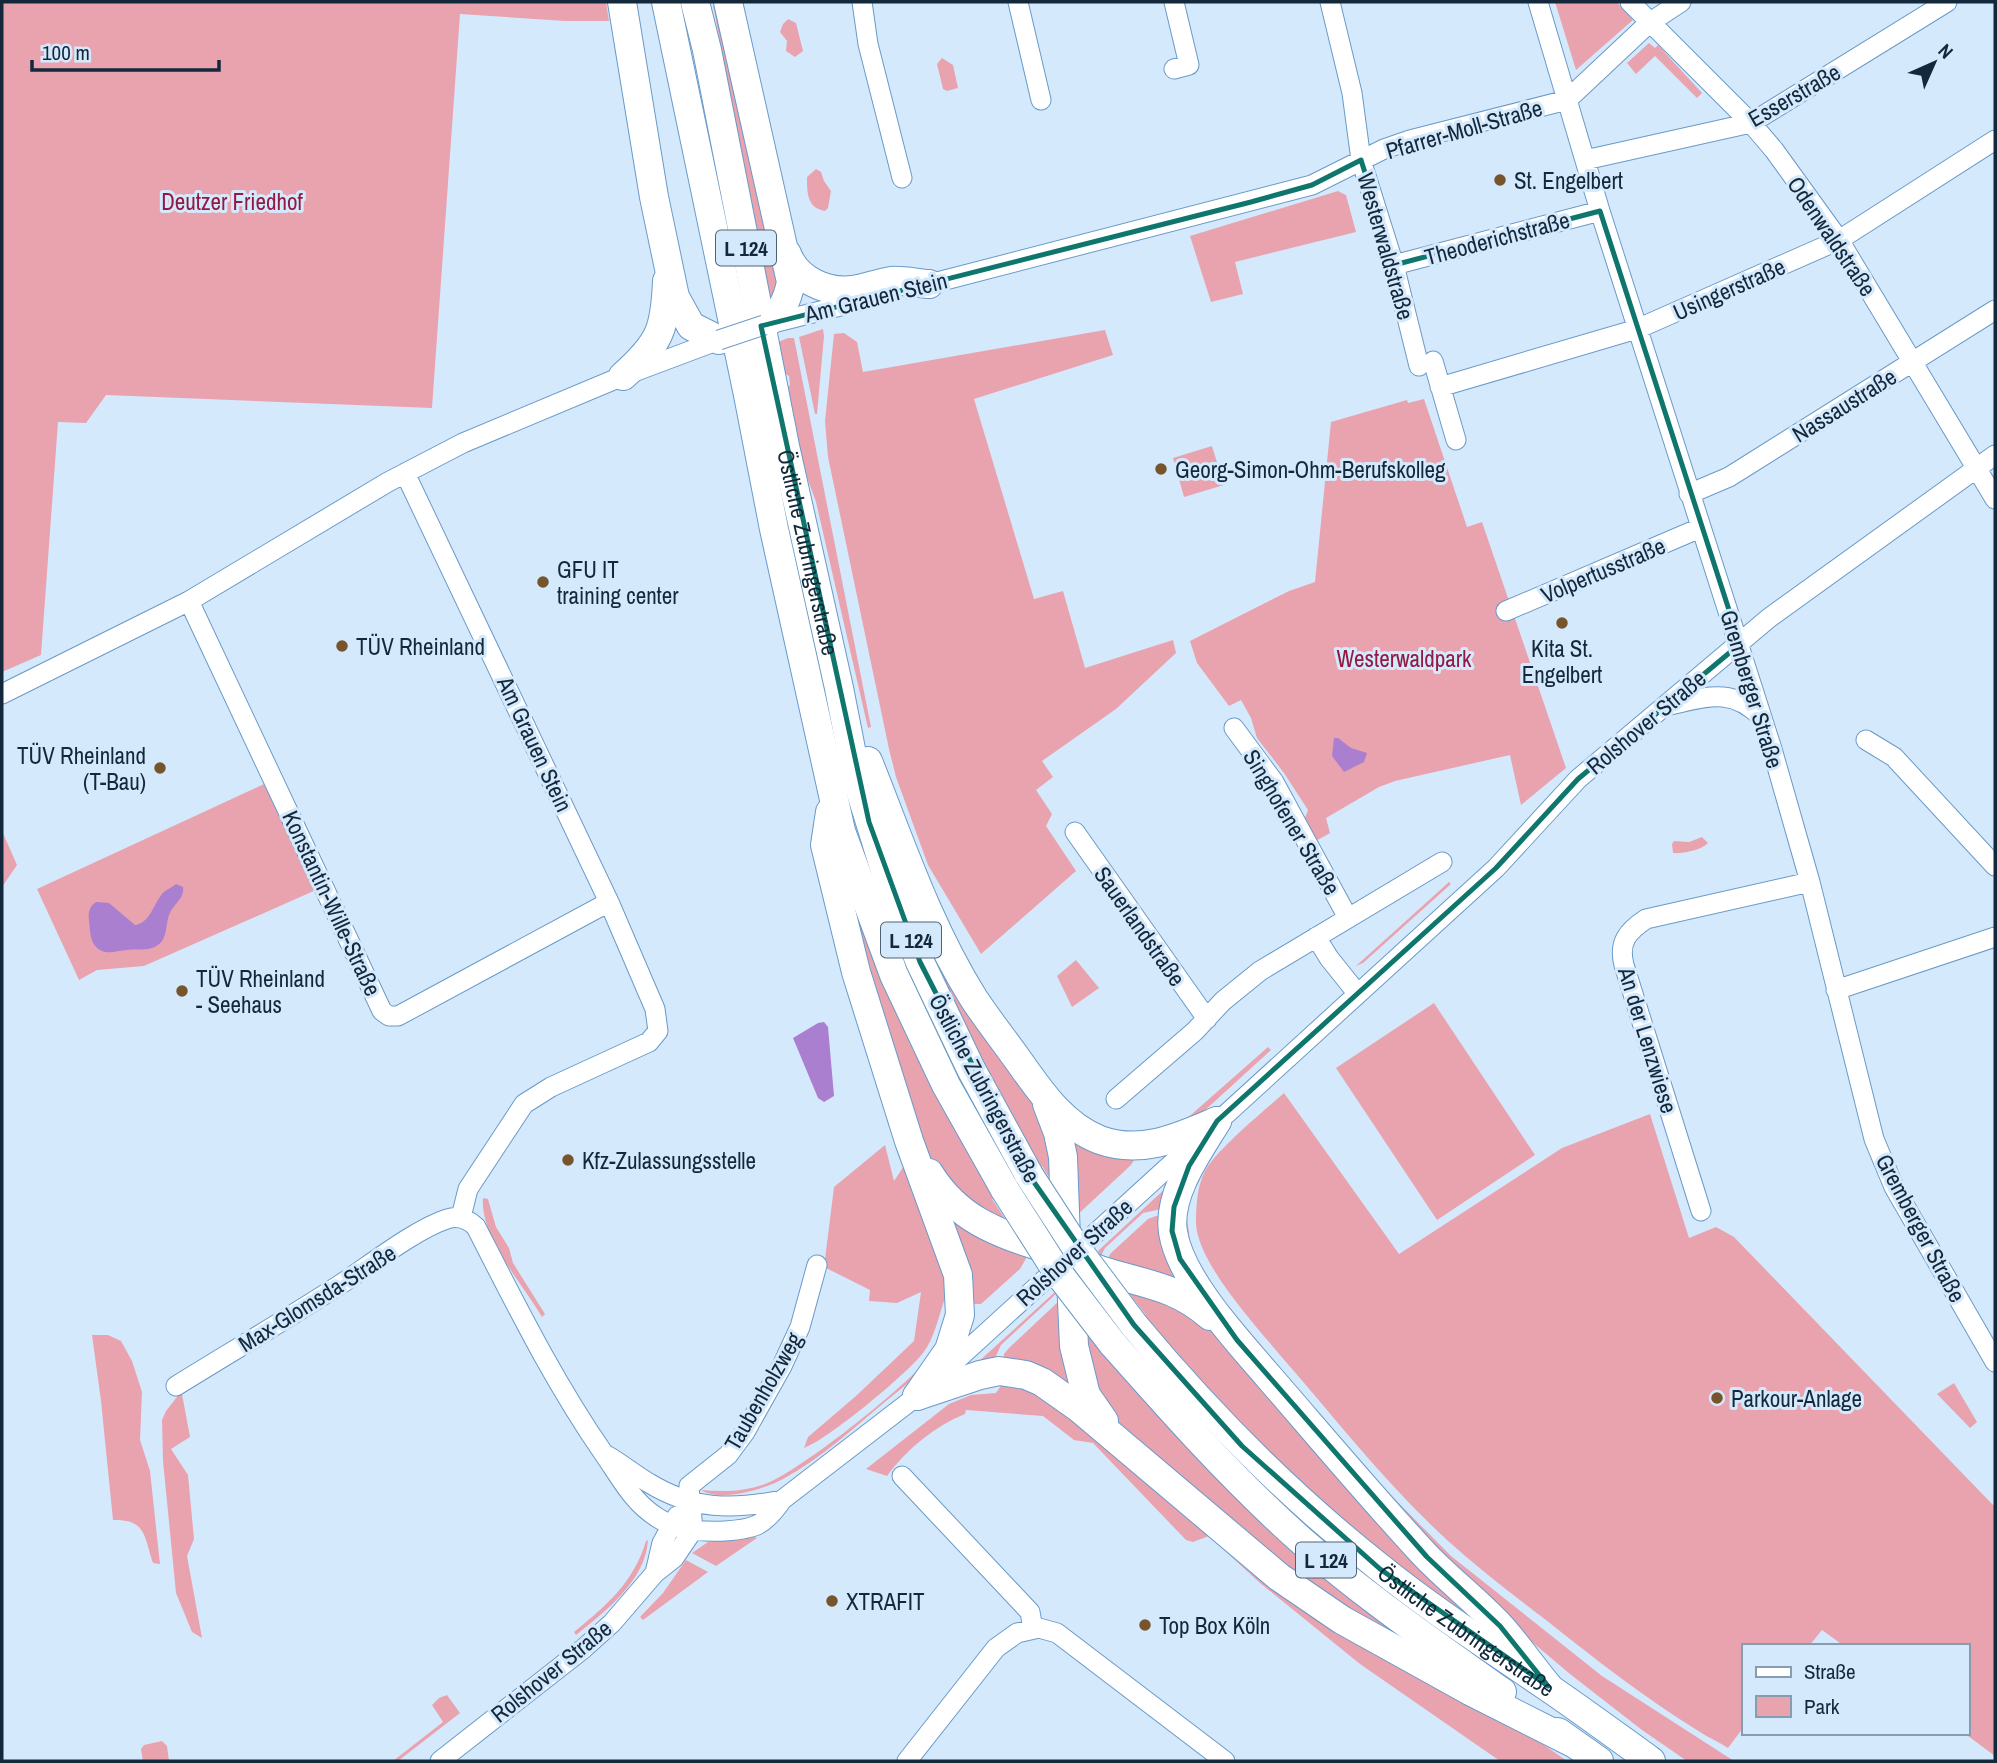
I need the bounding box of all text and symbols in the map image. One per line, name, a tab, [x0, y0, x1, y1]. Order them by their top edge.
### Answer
scale bar	[32, 28, 219, 72]
north arrow	[1899, 28, 1969, 98]
text: 100 m	[42, 38, 90, 67]
text: N	[1933, 38, 1959, 64]
street label: Esserstraße	[1742, 56, 1846, 134]
street label: Pfarrer-Moll-Straße	[1382, 92, 1546, 166]
place label: St. Engelbert	[1514, 165, 1623, 196]
street label: Westerwaldstraße	[1350, 169, 1422, 323]
street label: Odenwaldstraße	[1780, 170, 1884, 302]
marker: St. Engelbert	[1492, 172, 1508, 188]
park label: Deutzer Friedhof	[161, 186, 304, 217]
street label: Theoderichstraße	[1421, 204, 1573, 272]
road number: L 124	[716, 230, 776, 266]
street label: Usingerstraße	[1668, 251, 1790, 327]
street label: Am Grauen Stein	[801, 264, 950, 330]
street label: Nassaustraße	[1786, 361, 1902, 449]
street label: Östliche Zubringerstraße	[771, 447, 847, 658]
place label: Georg-Simon-Ohm-Berufskolleg	[1175, 454, 1446, 485]
marker: Georg-Simon-Ohm-Berufskolleg	[1153, 461, 1169, 477]
street label: Volpertusstraße	[1536, 530, 1670, 610]
place label: GFU IT training center	[557, 554, 679, 611]
marker: GFU IT training center	[535, 574, 551, 590]
street label: Gremberger Straße	[1713, 606, 1791, 772]
marker: Kita St. Engelbert	[1554, 615, 1570, 631]
place label: TÜV Rheinland	[356, 631, 485, 662]
place label: Kita St. Engelbert	[1522, 633, 1602, 690]
marker: TÜV Rheinland	[334, 638, 350, 654]
park label: Westerwaldpark	[1337, 643, 1472, 674]
street label: Rolshover Straße	[1580, 663, 1712, 781]
street label: Am Grauen Stein	[490, 671, 580, 817]
place label: TÜV Rheinland (T-Bau)	[17, 740, 146, 797]
street label: Singhofener Straße	[1236, 743, 1348, 901]
marker: TÜV Rheinland (T-Bau)	[152, 760, 168, 776]
street label: Konstantin-Wille-Straße	[275, 805, 389, 1001]
street label: Sauerlandstraße	[1087, 860, 1193, 992]
road number: L 124	[881, 922, 941, 958]
street label: An der Lenzwiese	[1611, 962, 1685, 1117]
place label: TÜV Rheinland - Seehaus	[196, 963, 325, 1020]
marker: TÜV Rheinland - Seehaus	[174, 983, 190, 999]
street label: Östliche Zubringerstraße	[922, 988, 1048, 1188]
place label: Kfz-Zulassungsstelle	[582, 1145, 756, 1176]
street label: Gremberger Straße	[1869, 1149, 1973, 1307]
marker: Kfz-Zulassungsstelle	[560, 1152, 576, 1168]
street label: Rolshover Straße	[1009, 1191, 1139, 1313]
street label: Max-Glomsda-Straße	[232, 1237, 402, 1359]
street label: Taubenholzweg	[717, 1326, 810, 1456]
place label: Parkour-Anlage	[1731, 1383, 1862, 1414]
marker: Parkour-Anlage	[1709, 1390, 1725, 1406]
road number: L 124	[1296, 1542, 1356, 1578]
street label: Östliche Zubringerstraße	[1372, 1557, 1561, 1703]
place label: XTRAFIT	[846, 1586, 925, 1617]
marker: XTRAFIT	[824, 1593, 840, 1609]
place label: Top Box Köln	[1159, 1610, 1270, 1641]
street label: Rolshover Straße	[484, 1613, 618, 1729]
marker: Top Box Köln	[1137, 1617, 1153, 1633]
legend	[1742, 1644, 1969, 1735]
text: Straße	[1804, 1657, 1856, 1686]
text: Park	[1804, 1692, 1840, 1721]

